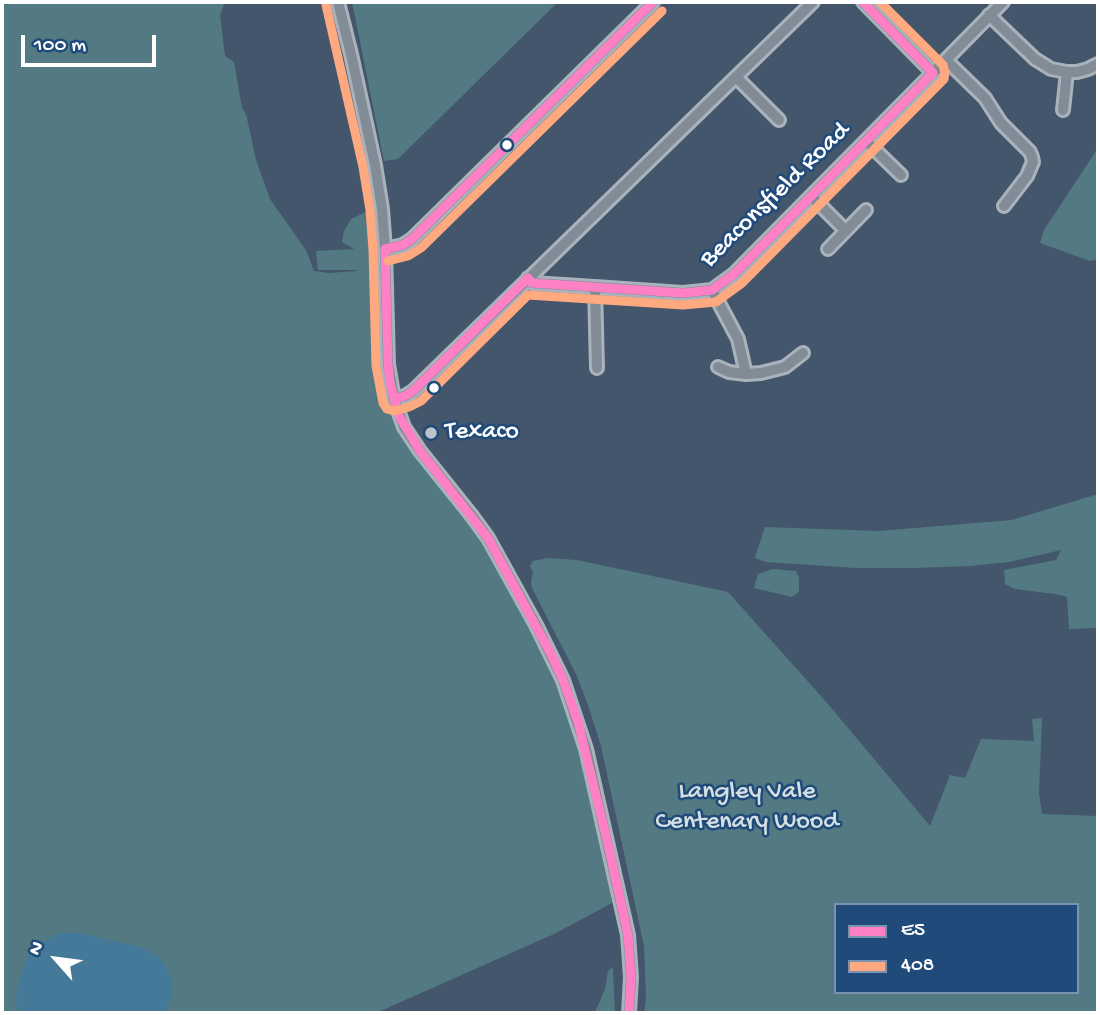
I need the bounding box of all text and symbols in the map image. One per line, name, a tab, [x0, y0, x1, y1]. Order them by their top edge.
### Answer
scale bar	[24, 21, 159, 65]
text: 100 m	[34, 34, 86, 59]
street label: Beaconsfield Road	[695, 117, 857, 275]
unlabelled marker	[500, 138, 514, 152]
unlabelled marker	[427, 381, 441, 395]
place label: Texaco	[445, 417, 519, 449]
marker: Texaco	[423, 425, 439, 441]
park label: Langley Vale Centenary Wood	[655, 777, 839, 838]
legend	[834, 903, 1079, 994]
text: E5	[901, 919, 925, 944]
north arrow	[21, 924, 91, 994]
text: N	[24, 938, 50, 960]
text: 408	[901, 954, 934, 979]

